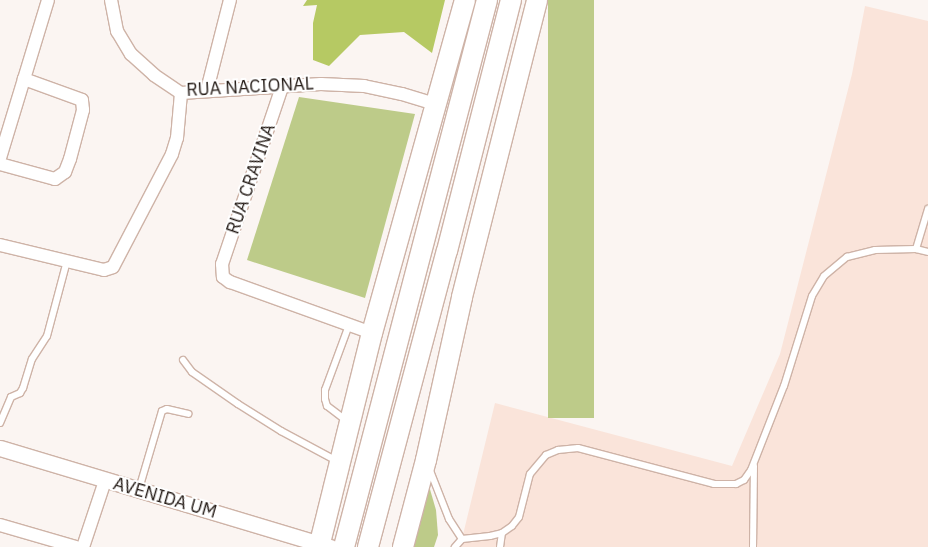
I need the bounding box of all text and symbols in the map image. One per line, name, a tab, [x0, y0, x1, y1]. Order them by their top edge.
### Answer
street label: RUA NACIONAL	[186, 73, 314, 101]
street label: RUA CRAVINA	[222, 121, 280, 237]
street label: AVENIDA UM	[111, 473, 219, 523]

